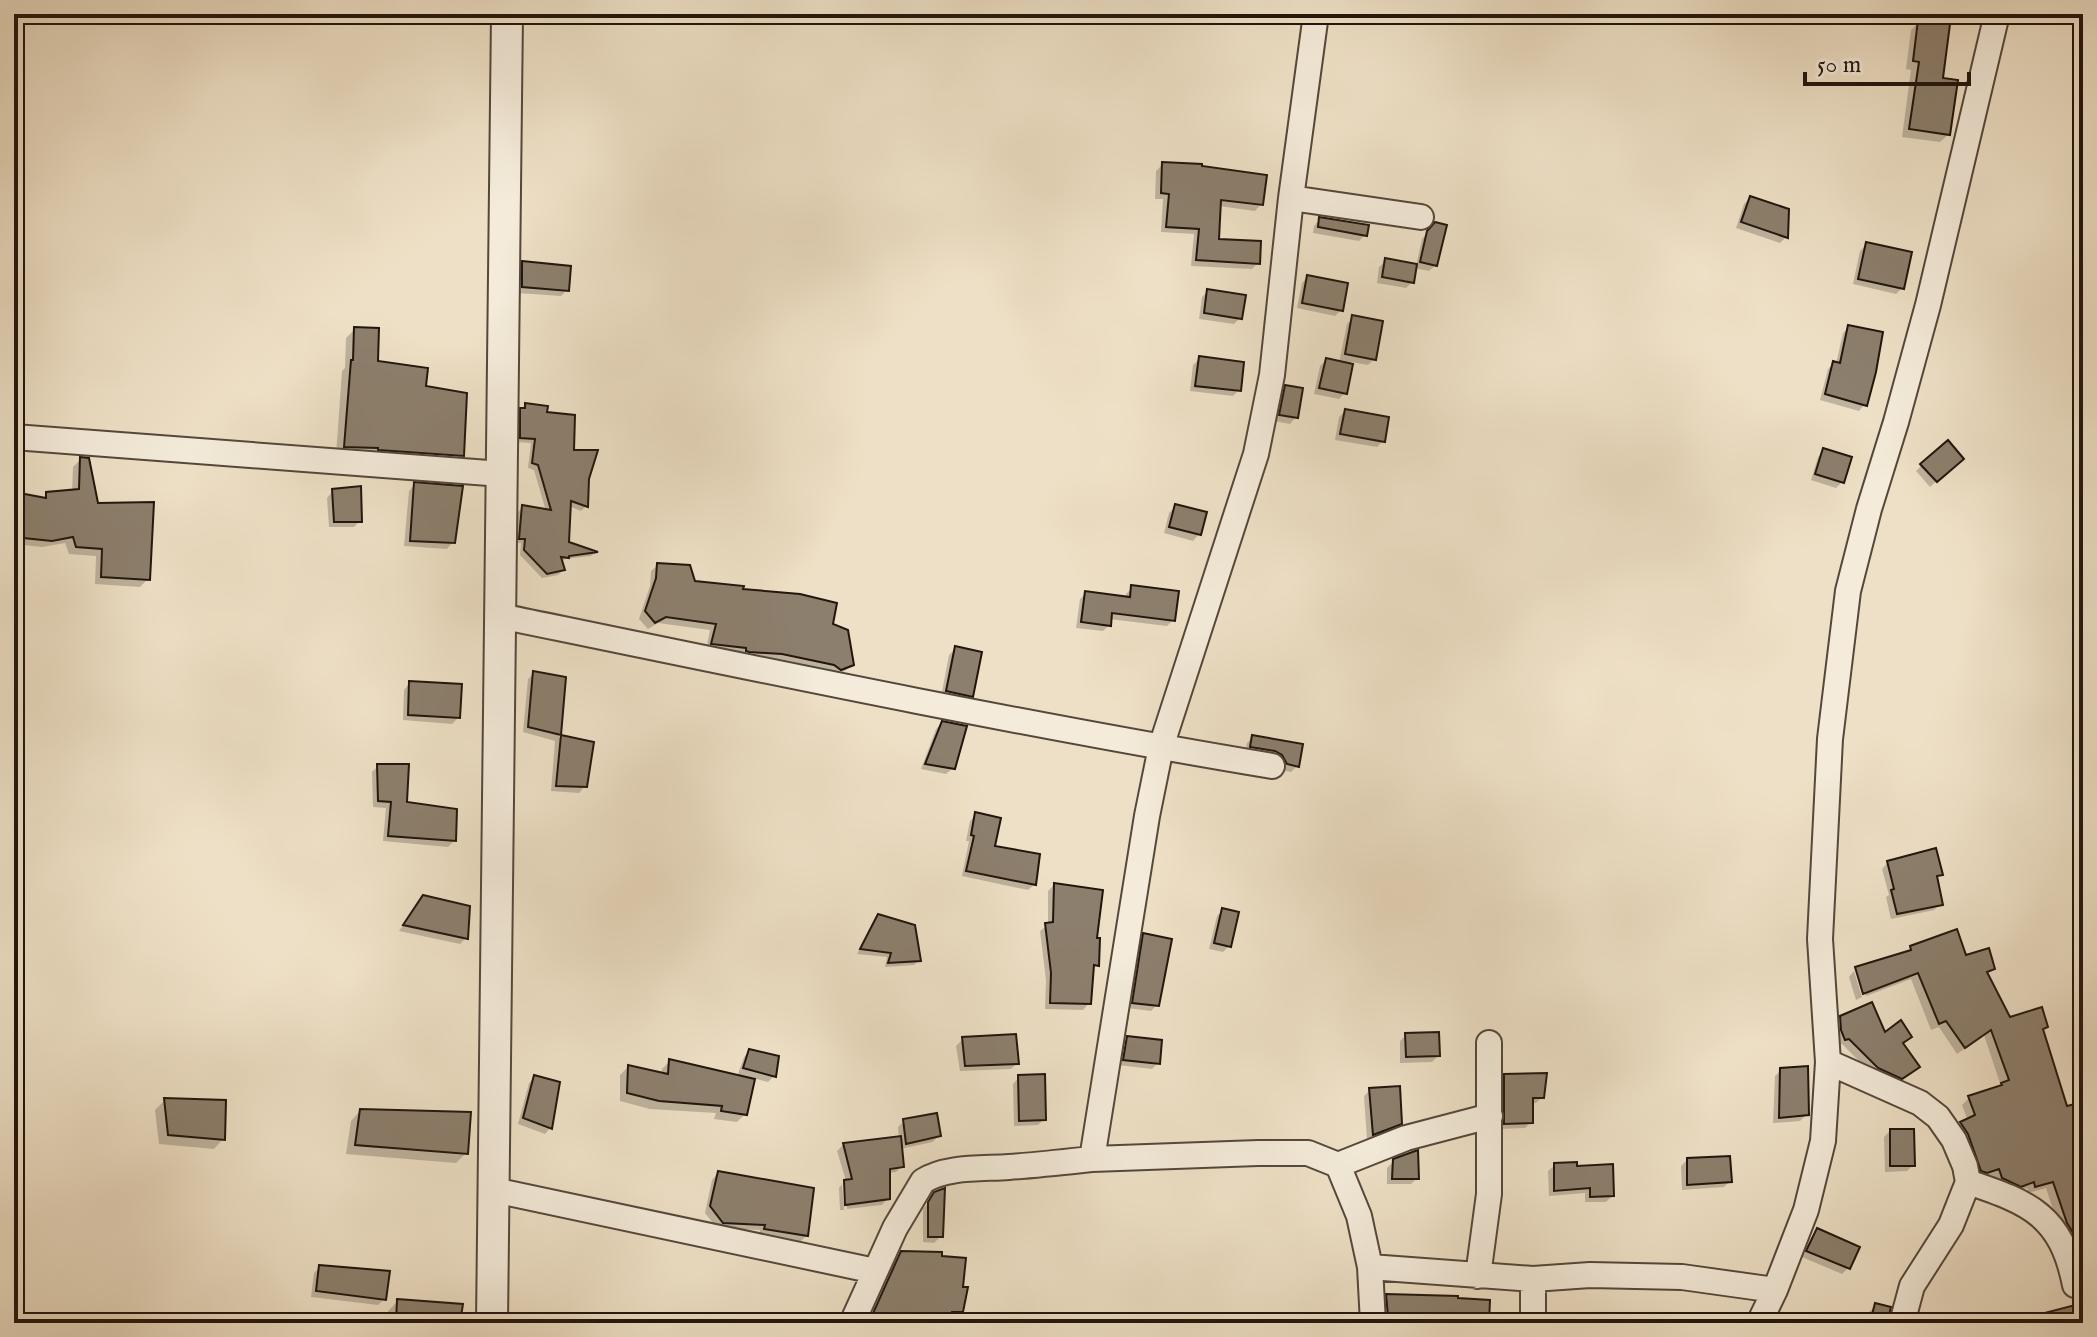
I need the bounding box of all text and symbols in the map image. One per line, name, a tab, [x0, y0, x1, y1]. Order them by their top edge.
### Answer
scale bar	[1805, 36, 1969, 86]
text: 50 m	[1817, 50, 1861, 81]

